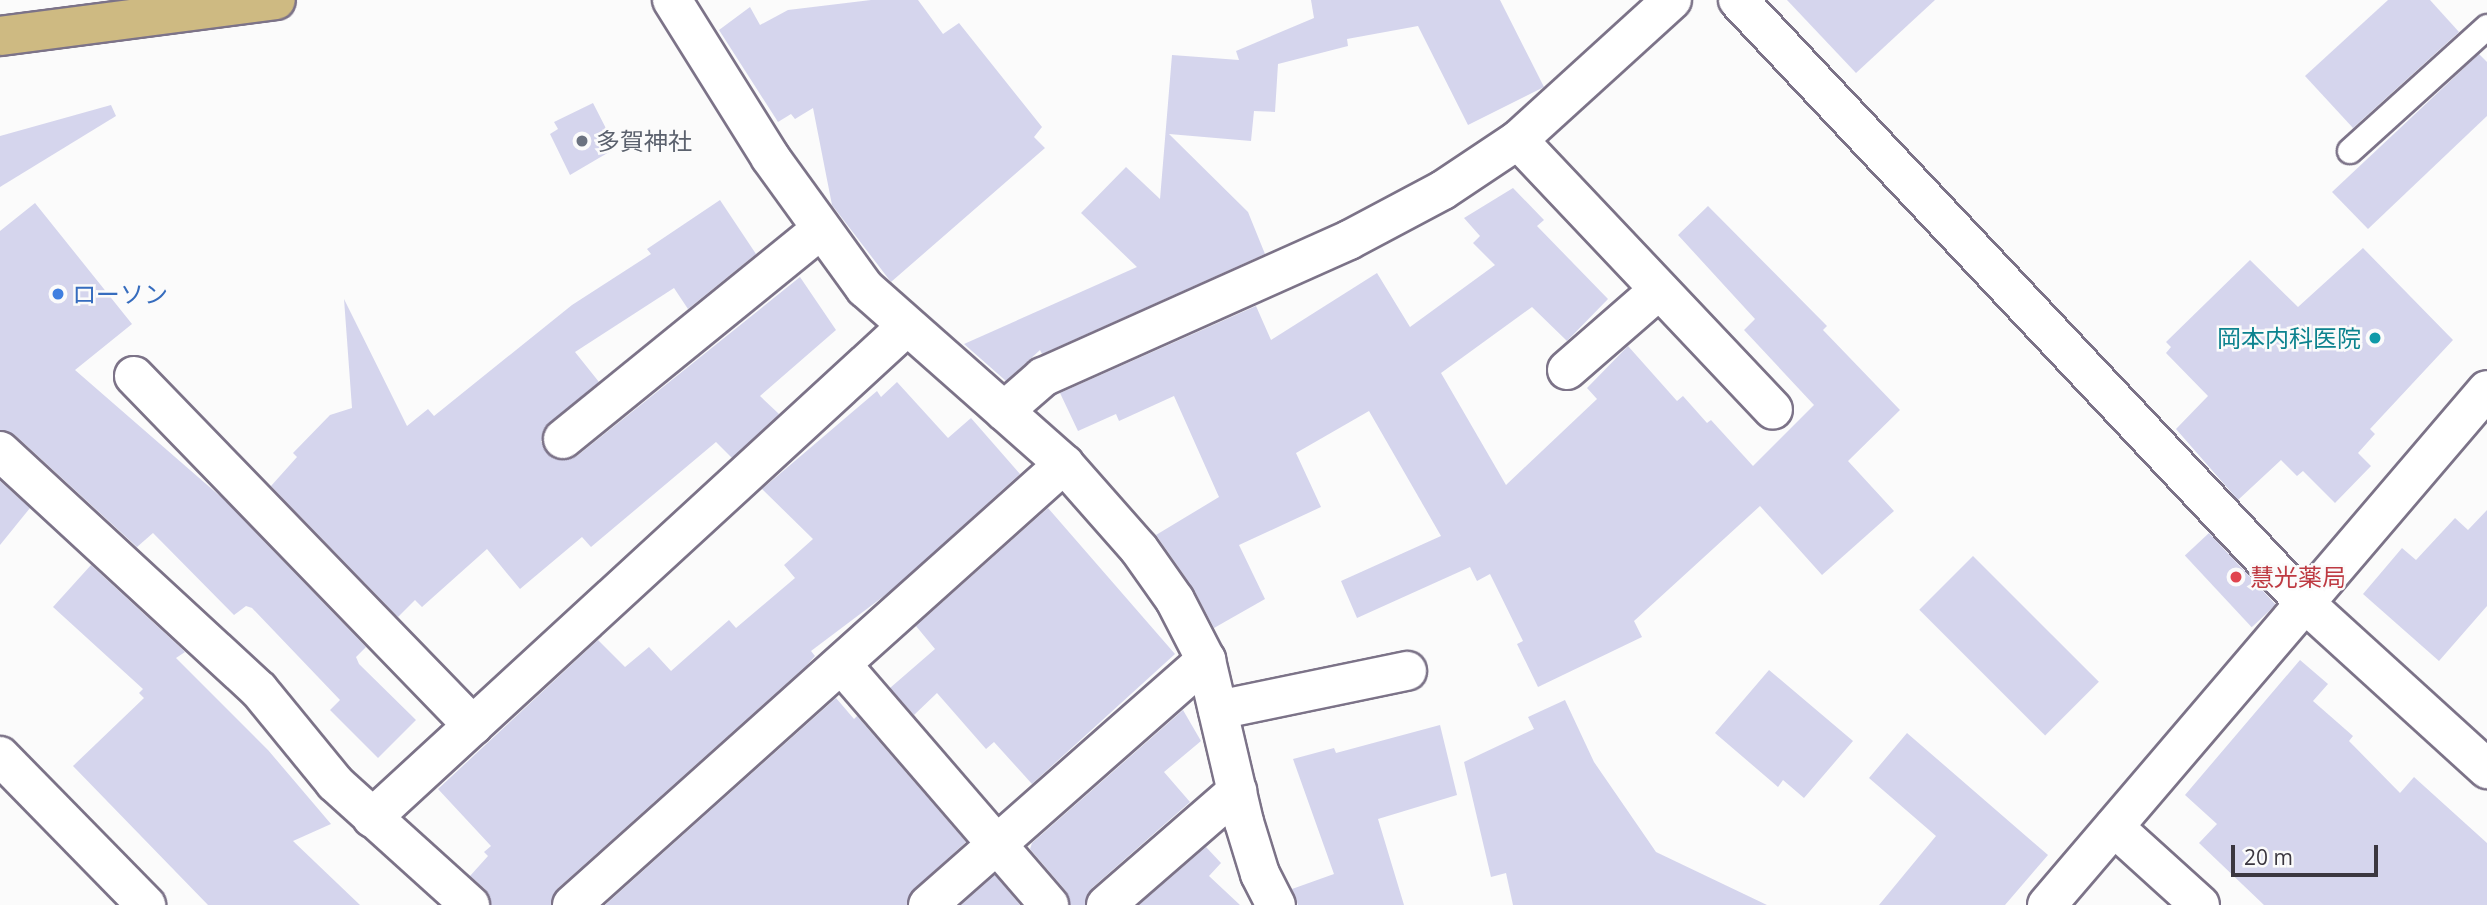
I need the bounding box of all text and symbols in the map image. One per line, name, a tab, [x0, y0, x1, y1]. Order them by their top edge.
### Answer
place label: 多賀神社	[596, 127, 692, 155]
marker: 多賀神社	[574, 133, 590, 149]
place label: ローソン	[72, 280, 168, 308]
marker: ローソン	[50, 286, 66, 302]
place label: 岡本内科医院	[2217, 324, 2361, 352]
marker: 岡本内科医院	[2367, 330, 2383, 346]
place label: 慧光薬局	[2250, 563, 2346, 591]
marker: 慧光薬局	[2228, 569, 2244, 585]
scale bar	[2235, 832, 2382, 876]
text: 20 m	[2244, 843, 2293, 871]

